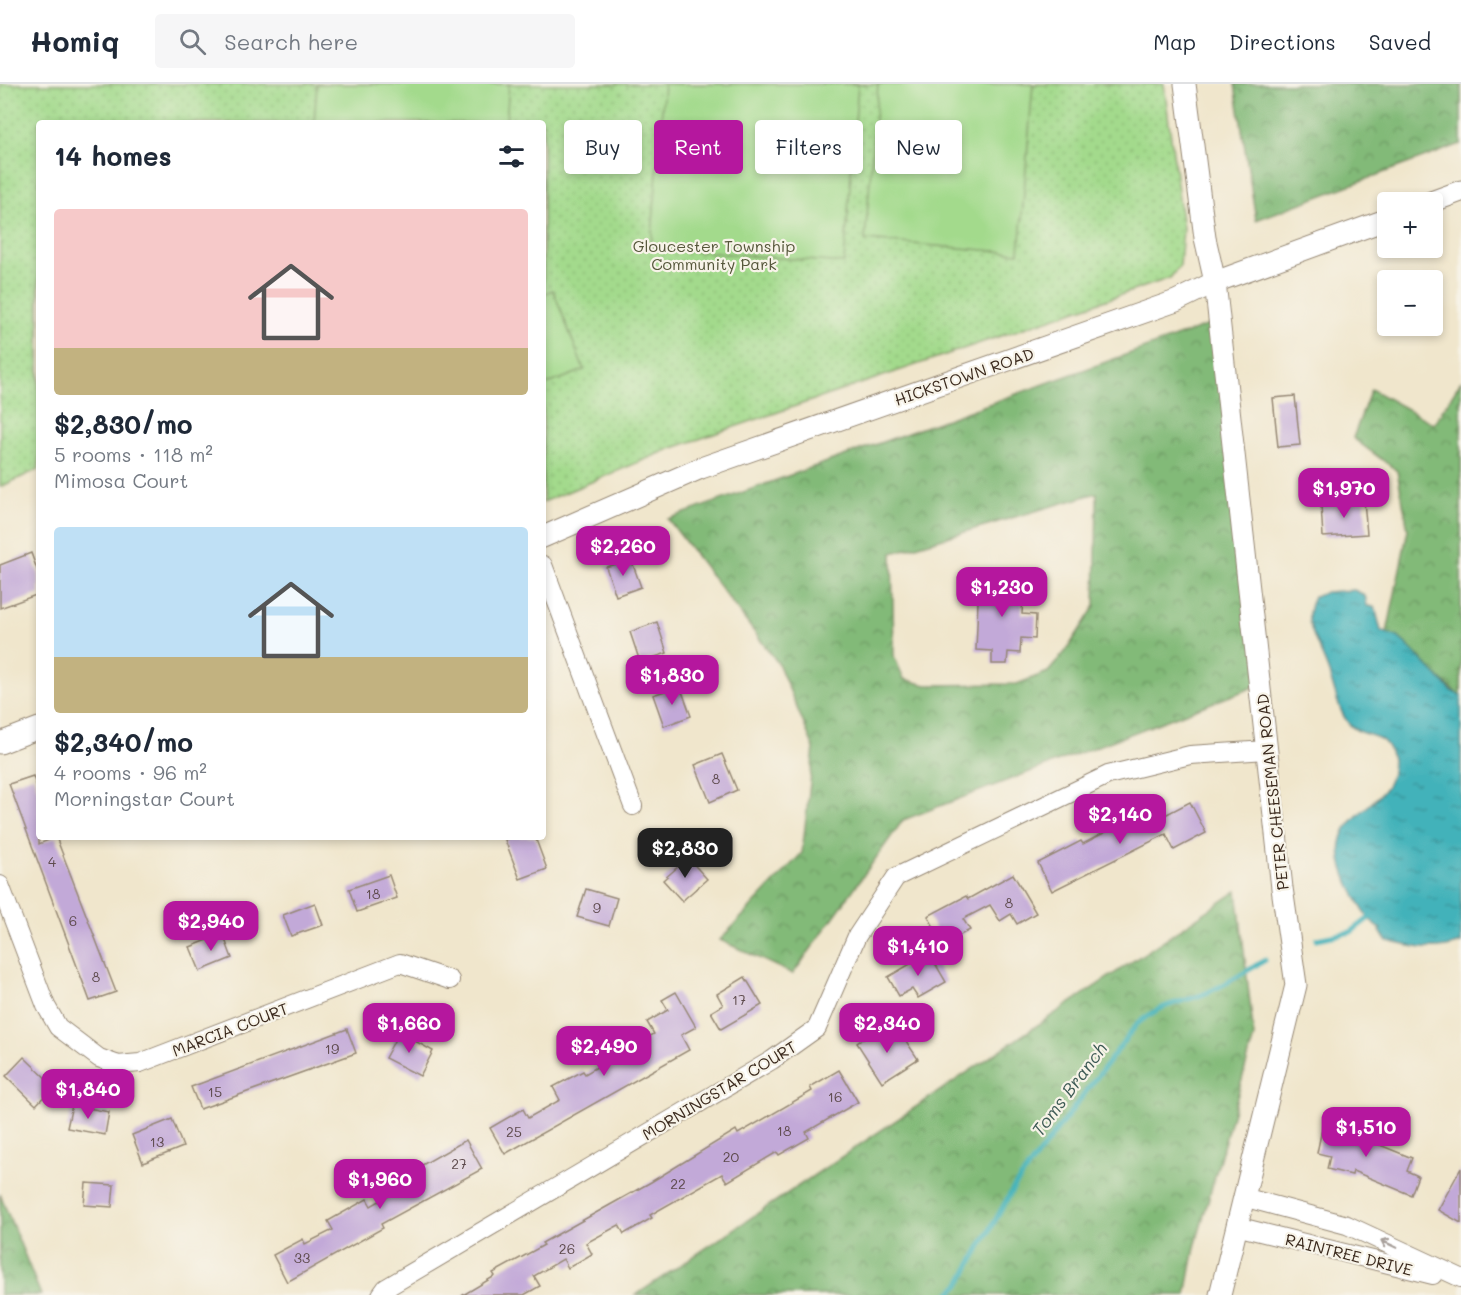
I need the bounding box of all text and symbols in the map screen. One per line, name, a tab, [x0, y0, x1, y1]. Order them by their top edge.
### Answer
search box	[155, 14, 575, 68]
text: Homiq	[30, 23, 119, 59]
icon: search	[176, 25, 209, 58]
text: Search here	[224, 27, 358, 56]
text: Map	[1153, 28, 1196, 55]
text: Directions	[1229, 28, 1336, 55]
text: Saved	[1369, 28, 1431, 55]
chip: Buy	[564, 120, 642, 174]
chip: Rent	[654, 120, 743, 174]
chip: Filters	[755, 120, 863, 174]
chip: New	[875, 120, 962, 174]
text: 14 homes	[54, 139, 172, 173]
icon: filters	[495, 140, 528, 173]
map controls	[1377, 192, 1443, 336]
button: +	[1377, 192, 1443, 258]
park label: Gloucester Township Community Park	[633, 235, 795, 274]
icon: home	[237, 248, 345, 356]
button: −	[1377, 270, 1443, 336]
street label: HICKSTOWN ROAD	[891, 342, 1037, 410]
text: $2,830/mo	[54, 407, 193, 441]
text: 5 rooms · 118 m²	[54, 441, 213, 467]
text: Mimosa Court	[54, 467, 188, 493]
pin: $1,970	[1295, 468, 1393, 519]
text: $1,970	[1312, 474, 1376, 500]
pin: $2,260	[574, 526, 672, 577]
text: $2,260	[590, 532, 656, 558]
icon: home	[237, 566, 345, 674]
pin: $1,230	[953, 567, 1051, 618]
text: $1,230	[970, 573, 1034, 599]
pin: $1,830	[623, 655, 721, 706]
text: $1,830	[640, 661, 704, 687]
street label: PETER CHEESEMAN ROAD	[1251, 693, 1293, 891]
text: $2,340/mo	[54, 725, 193, 759]
text: 4 rooms · 96 m²	[54, 759, 207, 785]
house number: 8	[712, 769, 720, 788]
text: Morningstar Court	[54, 785, 235, 811]
pin: $2,140	[1071, 794, 1169, 845]
text: $2,140	[1088, 800, 1152, 826]
pin: $2,830	[636, 828, 734, 879]
text: $2,830	[652, 834, 718, 860]
house number: 4	[48, 852, 57, 871]
house number: 18	[366, 884, 380, 903]
house number: 8	[1005, 893, 1013, 912]
house number: 9	[593, 898, 601, 917]
pin: $2,940	[162, 901, 260, 952]
text: $2,940	[177, 907, 245, 933]
house number: 6	[69, 911, 77, 930]
pin: $1,410	[869, 926, 967, 977]
text: $1,410	[887, 932, 949, 958]
house number: 8	[92, 967, 100, 986]
house number: 17	[732, 990, 746, 1009]
street label: MARCIA COURT	[169, 997, 291, 1061]
pin: $1,660	[360, 1003, 458, 1054]
pin: $2,340	[838, 1003, 936, 1054]
text: $1,660	[377, 1009, 441, 1035]
text: $2,340	[853, 1009, 921, 1035]
pin: $2,490	[555, 1026, 653, 1077]
text: $2,490	[570, 1032, 638, 1058]
street label: MORNINGSTAR COURT	[638, 1036, 800, 1144]
water label: Toms Branch	[1026, 1037, 1112, 1141]
house number: 19	[325, 1039, 339, 1058]
pin: $1,840	[39, 1069, 137, 1120]
text: $1,840	[55, 1075, 121, 1101]
house number: 15	[208, 1082, 222, 1101]
house number: 16	[828, 1087, 842, 1106]
pin: $1,510	[1317, 1107, 1415, 1158]
text: $1,510	[1336, 1113, 1396, 1139]
house number: 18	[777, 1121, 791, 1140]
house number: 25	[506, 1122, 522, 1141]
house number: 13	[150, 1132, 164, 1151]
house number: 20	[723, 1147, 740, 1166]
house number: 27	[451, 1154, 467, 1173]
pin: $1,960	[331, 1159, 429, 1210]
text: $1,960	[348, 1165, 412, 1191]
house number: 22	[670, 1174, 686, 1193]
street label: RAINTREE DRIVE	[1283, 1228, 1415, 1280]
one-way arrow	[1381, 1238, 1399, 1250]
house number: 26	[559, 1239, 575, 1258]
house number: 33	[294, 1248, 310, 1267]

